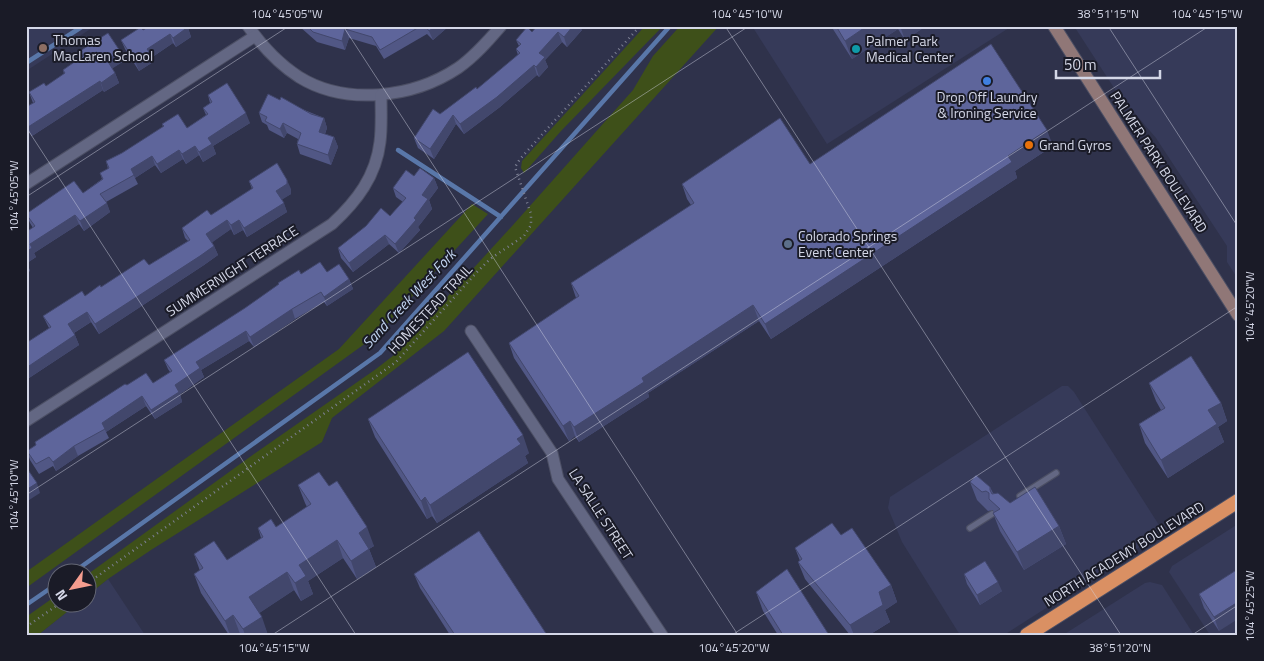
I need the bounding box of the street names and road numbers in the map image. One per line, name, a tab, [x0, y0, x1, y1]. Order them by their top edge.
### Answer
street label: PALMER PARK BOULEVARD	[1106, 87, 1213, 237]
street label: SUMMERNIGHT TERRACE	[162, 220, 302, 321]
street label: HOMESTEAD TRAIL	[383, 259, 477, 358]
street label: LA SALLE STREET	[564, 464, 639, 564]
street label: NORTH ACADEMY BOULEVARD	[1040, 496, 1208, 612]

